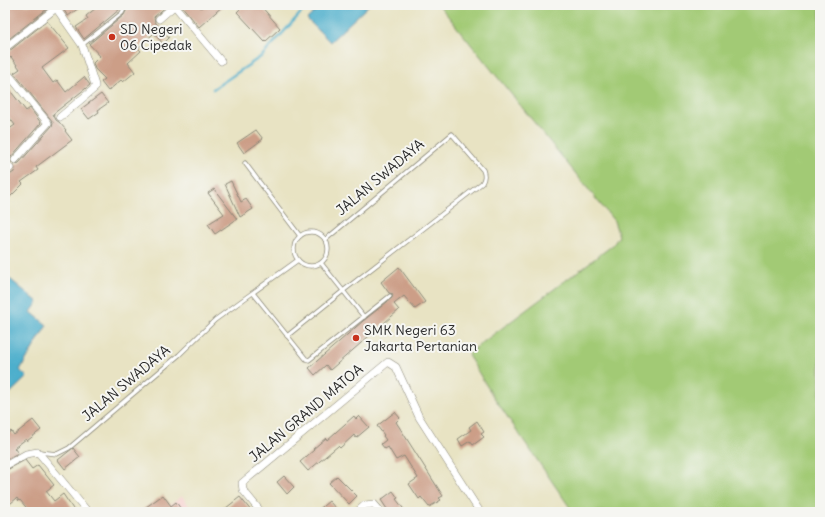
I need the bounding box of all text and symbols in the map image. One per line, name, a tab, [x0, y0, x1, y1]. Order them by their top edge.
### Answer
place label: SD Negeri 06 Cipedak	[120, 20, 192, 54]
marker: SD Negeri 06 Cipedak	[107, 32, 117, 42]
street label: JALAN SWADAYA	[332, 135, 428, 219]
place label: SMK Negeri 63 Jakarta Pertanian	[364, 321, 477, 355]
marker: SMK Negeri 63 Jakarta Pertanian	[351, 333, 361, 343]
street label: JALAN SWADAYA	[78, 341, 174, 425]
street label: JALAN GRAND MATOA	[245, 360, 367, 466]

